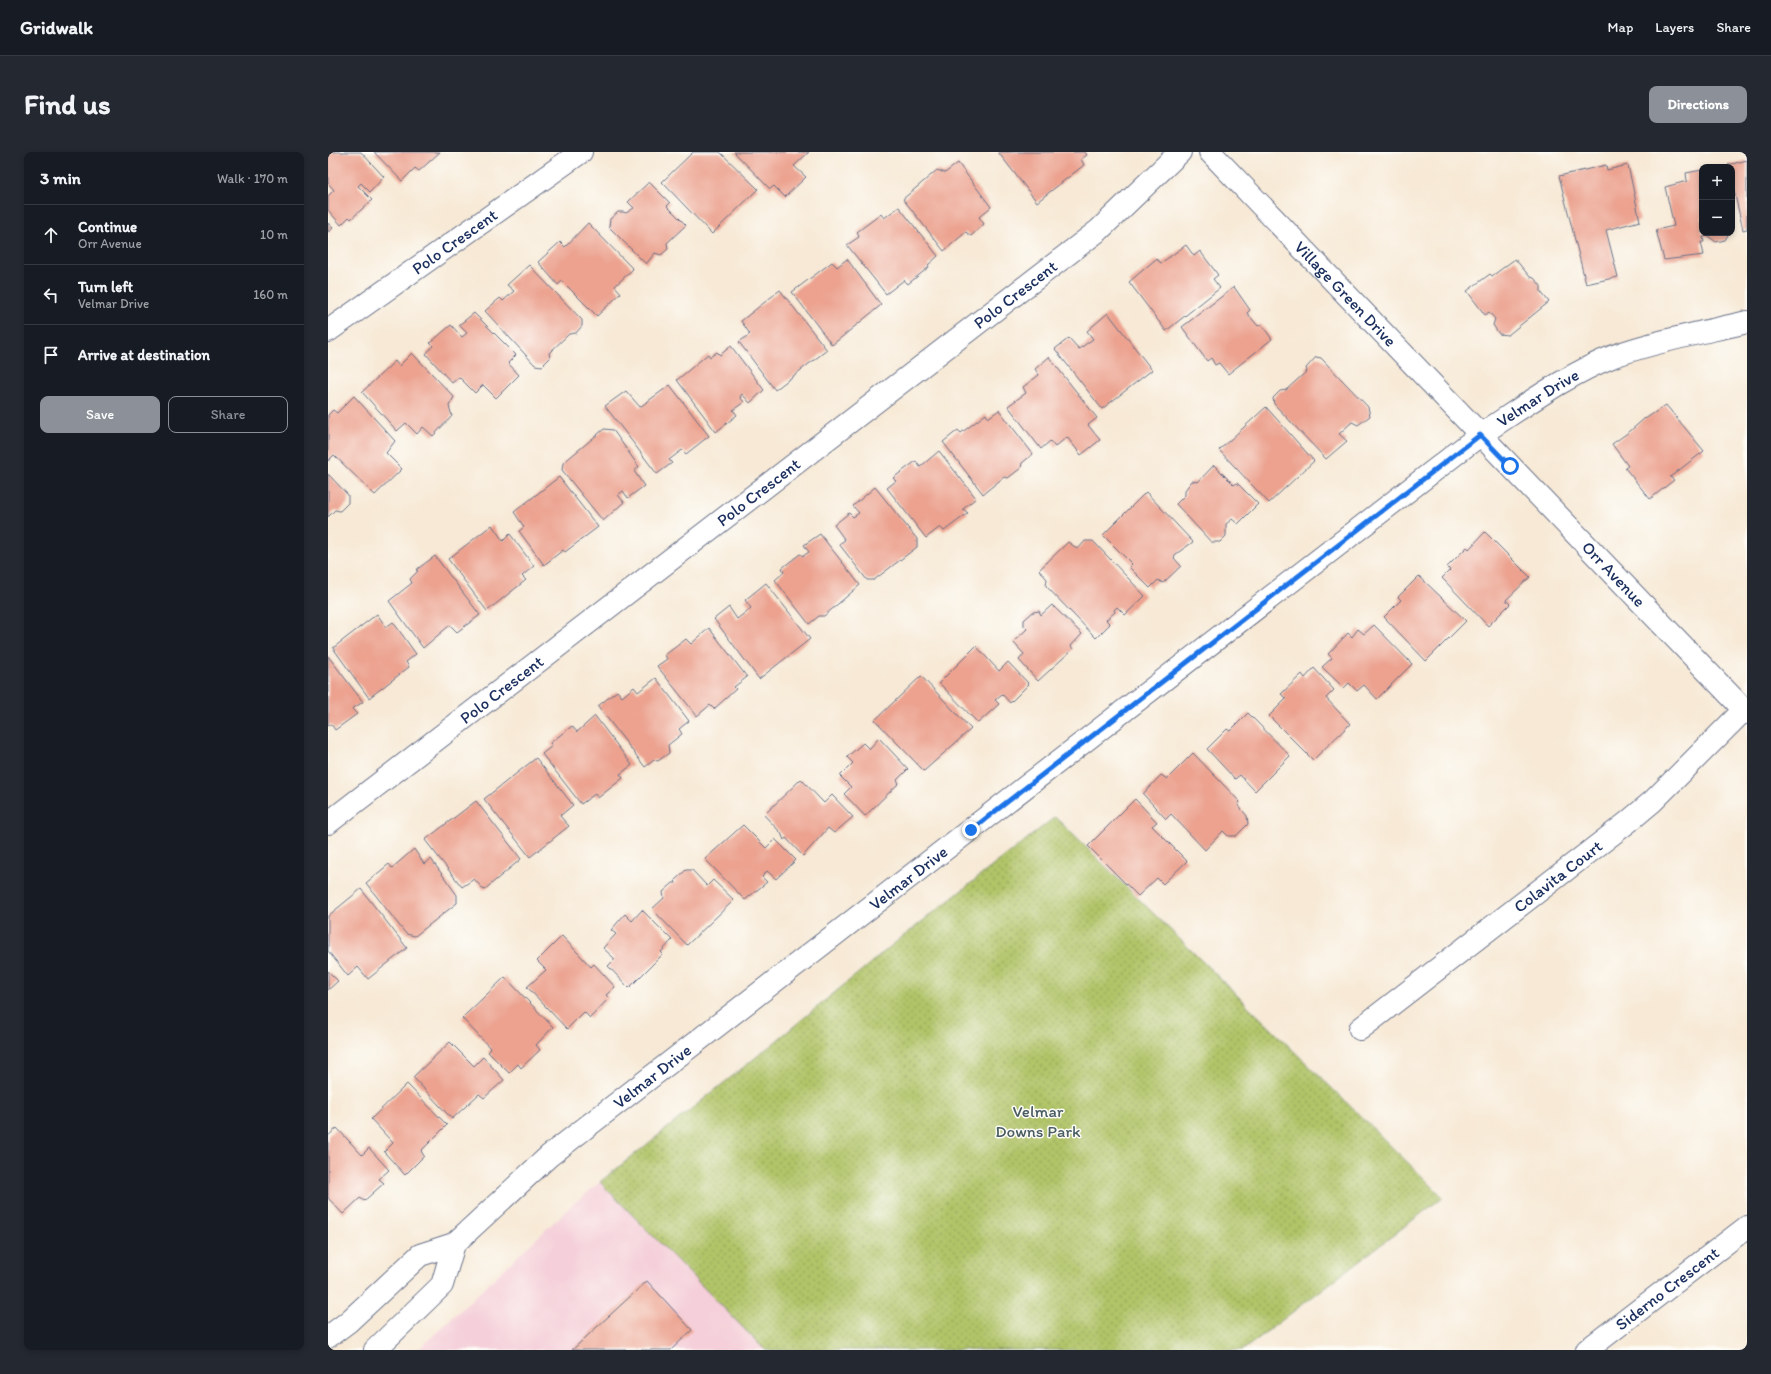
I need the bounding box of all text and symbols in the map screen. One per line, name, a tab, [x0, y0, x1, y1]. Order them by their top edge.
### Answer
text: Gridwalk	[20, 16, 93, 39]
text: Map	[1608, 19, 1633, 36]
text: Layers	[1655, 19, 1694, 36]
text: Share	[1716, 19, 1751, 36]
button: Directions	[1649, 86, 1747, 123]
text: Find us	[24, 87, 111, 121]
map controls	[1699, 164, 1735, 236]
button: +	[1699, 164, 1735, 200]
text: 3 min	[40, 168, 81, 188]
text: Walk · 170 m	[217, 171, 288, 186]
button: −	[1699, 200, 1735, 236]
street label: Polo Crescent	[408, 204, 501, 279]
text: Continue	[78, 218, 137, 236]
icon: ahead	[40, 224, 62, 246]
text: 10 m	[260, 227, 288, 242]
text: Orr Avenue	[78, 236, 142, 251]
street label: Village Green Drive	[1290, 237, 1401, 351]
street label: Polo Crescent	[970, 256, 1061, 333]
text: Turn left	[78, 278, 133, 296]
icon: left	[40, 284, 62, 306]
text: 160 m	[253, 287, 288, 302]
text: Velmar Drive	[78, 296, 149, 311]
icon: arrive	[40, 344, 62, 366]
text: Arrive at destination	[78, 346, 210, 364]
street label: Velmar Drive	[1493, 364, 1582, 431]
button: Save	[40, 396, 160, 433]
button: Share	[168, 396, 288, 433]
street label: Polo Crescent	[713, 454, 804, 530]
route start	[1501, 457, 1519, 475]
street label: Orr Avenue	[1578, 537, 1650, 611]
street label: Polo Crescent	[456, 651, 547, 728]
route end	[962, 821, 980, 839]
street label: Colavita Court	[1510, 835, 1607, 917]
street label: Velmar Drive	[865, 841, 951, 914]
street label: Velmar Drive	[609, 1040, 695, 1113]
park label: Velmar Downs Park	[995, 1101, 1081, 1141]
street label: Siderno Crescent	[1611, 1242, 1723, 1335]

